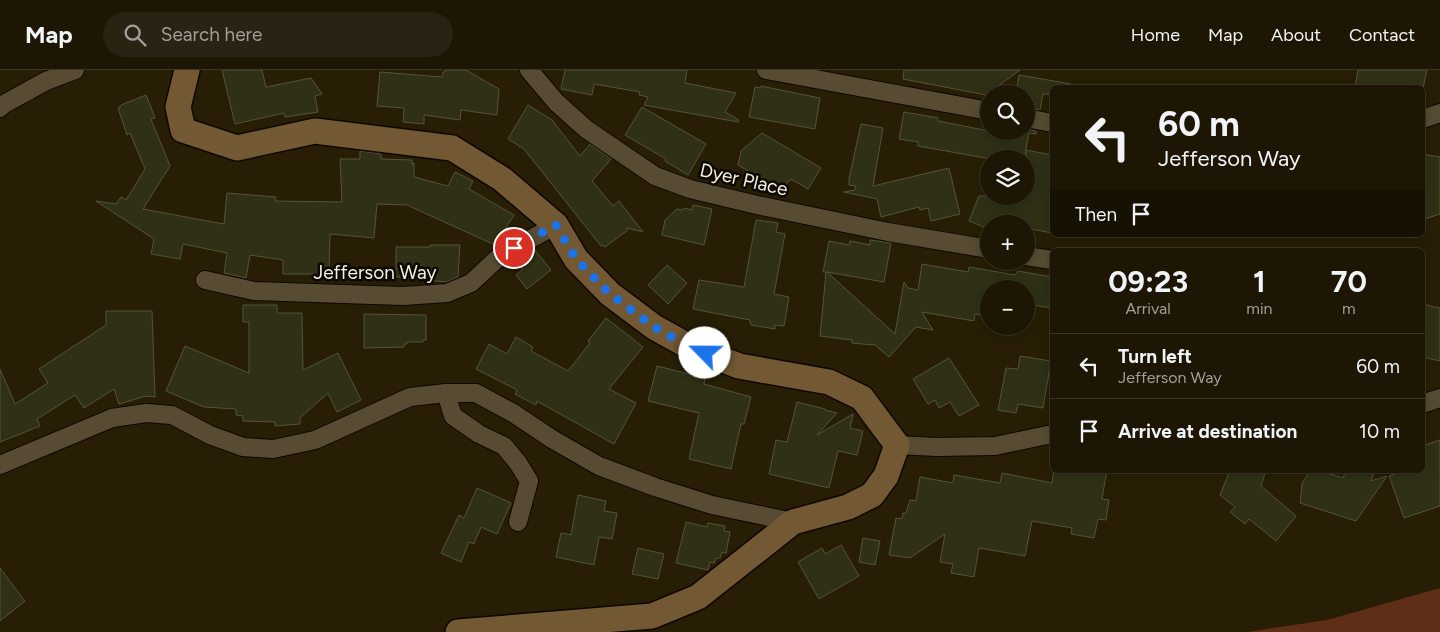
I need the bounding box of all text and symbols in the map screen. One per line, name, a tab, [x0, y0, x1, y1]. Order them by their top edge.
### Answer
search box	[103, 12, 453, 57]
text: Map	[25, 20, 73, 49]
icon: search	[121, 21, 149, 49]
text: Search here	[161, 23, 262, 46]
text: Home	[1131, 24, 1180, 46]
text: Map	[1208, 24, 1243, 46]
text: About	[1271, 24, 1321, 46]
text: Contact	[1349, 24, 1415, 46]
map controls	[980, 85, 1035, 335]
button: search	[980, 85, 1035, 140]
text: 60 m	[1158, 103, 1240, 145]
icon: left	[1075, 105, 1140, 170]
text: Jefferson Way	[1158, 145, 1301, 172]
button: layers	[980, 150, 1035, 205]
street label: Dyer Place	[698, 158, 790, 201]
icon: arrive	[1127, 200, 1155, 228]
text: Then	[1075, 203, 1117, 226]
button: +	[980, 215, 1035, 270]
pin	[493, 227, 535, 269]
icon: arrive	[500, 234, 528, 262]
street label: Jefferson Way	[313, 261, 437, 284]
text: 09:23	[1108, 263, 1188, 300]
text: 1	[1253, 263, 1266, 300]
text: 70	[1331, 263, 1367, 300]
button: −	[980, 280, 1035, 335]
text: Arrival	[1126, 299, 1171, 318]
text: min	[1246, 299, 1273, 318]
text: m	[1342, 299, 1356, 318]
position arrow	[678, 326, 730, 378]
text: Turn left	[1118, 345, 1192, 368]
icon: left	[1075, 352, 1103, 380]
text: 60 m	[1356, 355, 1400, 378]
text: Jefferson Way	[1118, 368, 1222, 387]
icon: arrive	[1075, 417, 1103, 445]
text: Arrive at destination	[1118, 420, 1297, 443]
text: 10 m	[1359, 420, 1400, 443]

